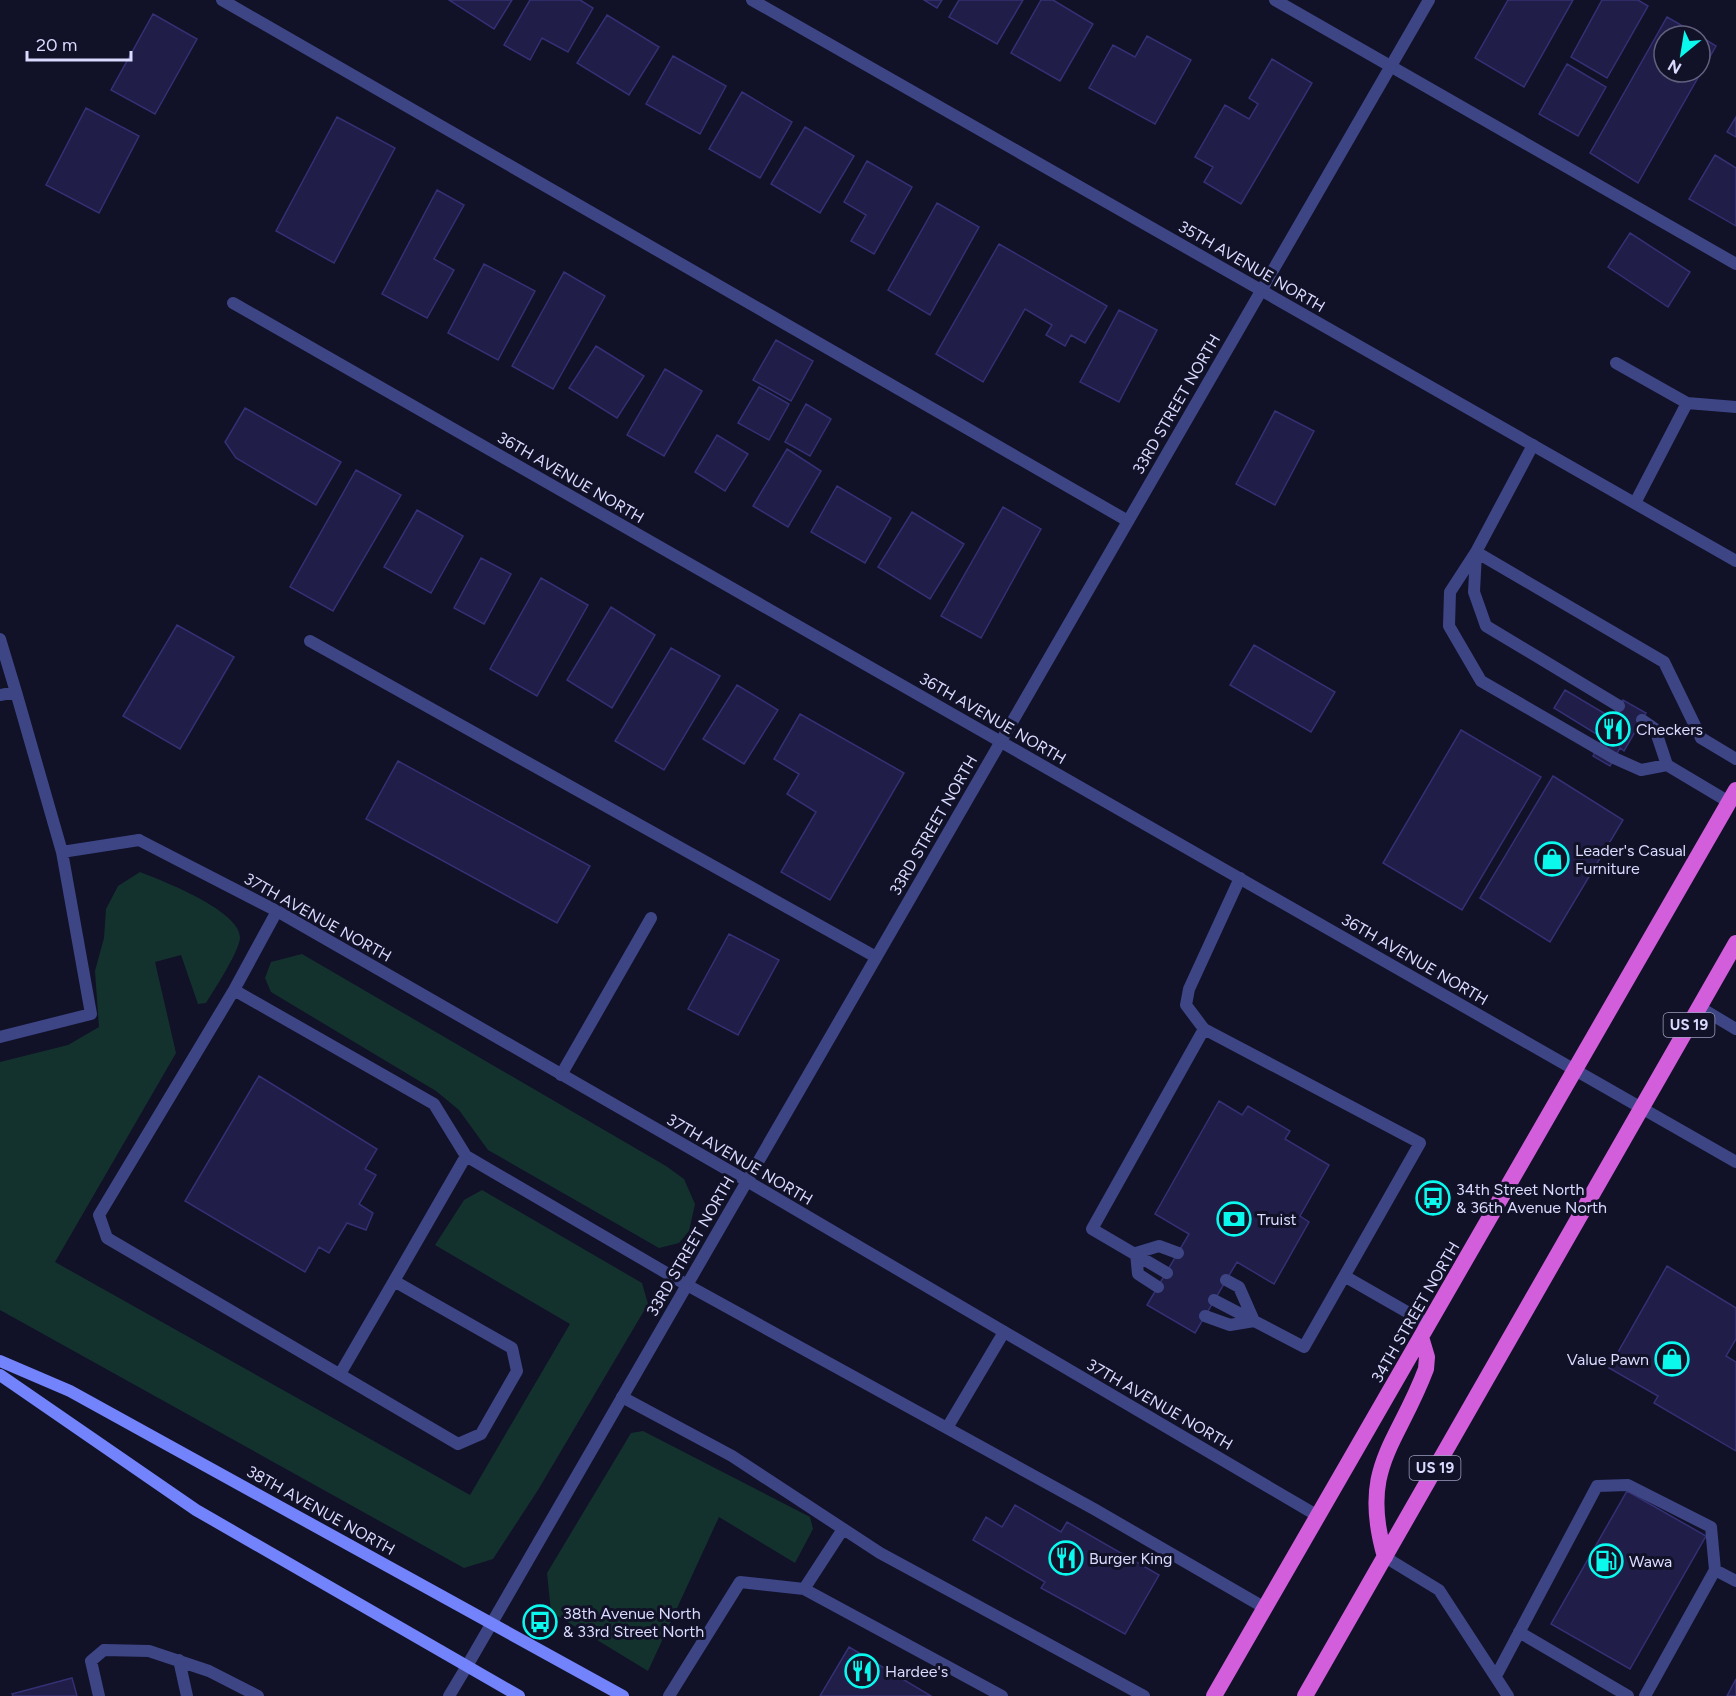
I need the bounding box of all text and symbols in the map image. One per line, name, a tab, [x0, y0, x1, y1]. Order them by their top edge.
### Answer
scale bar	[27, 24, 130, 62]
north arrow	[1652, 24, 1712, 84]
text: 20 m	[36, 34, 77, 56]
text: N	[1665, 55, 1685, 78]
street label: 35TH AVENUE NORTH	[1175, 217, 1328, 316]
street label: 33RD STREET NORTH	[1129, 331, 1224, 478]
street label: 36TH AVENUE NORTH	[494, 428, 647, 527]
street label: 36TH AVENUE NORTH	[916, 669, 1069, 768]
restaurant icon: Checkers	[1595, 711, 1631, 747]
place label: Checkers	[1636, 720, 1703, 739]
street label: 33RD STREET NORTH	[886, 752, 981, 899]
shop icon: Leader's Casual Furniture	[1534, 841, 1570, 877]
place label: Leader's Casual Furniture	[1575, 841, 1686, 878]
street label: 37TH AVENUE NORTH	[241, 869, 395, 966]
street label: 36TH AVENUE NORTH	[1338, 910, 1491, 1009]
road number: US 19	[1664, 1013, 1714, 1037]
street label: 37TH AVENUE NORTH	[663, 1110, 816, 1209]
street label: 33RD STREET NORTH	[643, 1173, 738, 1320]
bus stop icon: 34th Street North & 36th Avenue North	[1415, 1180, 1451, 1216]
place label: 34th Street North & 36th Avenue North	[1456, 1180, 1607, 1217]
bank icon: Truist	[1216, 1201, 1252, 1237]
place label: Truist	[1257, 1210, 1297, 1229]
street label: 34TH STREET NORTH	[1367, 1238, 1464, 1386]
shop icon: Value Pawn	[1654, 1341, 1690, 1377]
place label: Value Pawn	[1567, 1350, 1649, 1369]
street label: 37TH AVENUE NORTH	[1083, 1355, 1236, 1454]
road number: US 19	[1410, 1456, 1460, 1480]
street label: 38TH AVENUE NORTH	[243, 1462, 398, 1559]
restaurant icon: Burger King	[1048, 1540, 1084, 1576]
fuel station icon: Wawa	[1588, 1543, 1624, 1579]
place label: Burger King	[1089, 1549, 1172, 1568]
place label: Wawa	[1629, 1552, 1672, 1571]
bus stop icon: 38th Avenue North & 33rd Street North	[522, 1604, 558, 1640]
place label: 38th Avenue North & 33rd Street North	[563, 1604, 704, 1641]
restaurant icon: Hardee's	[844, 1653, 880, 1689]
place label: Hardee's	[885, 1662, 948, 1681]

